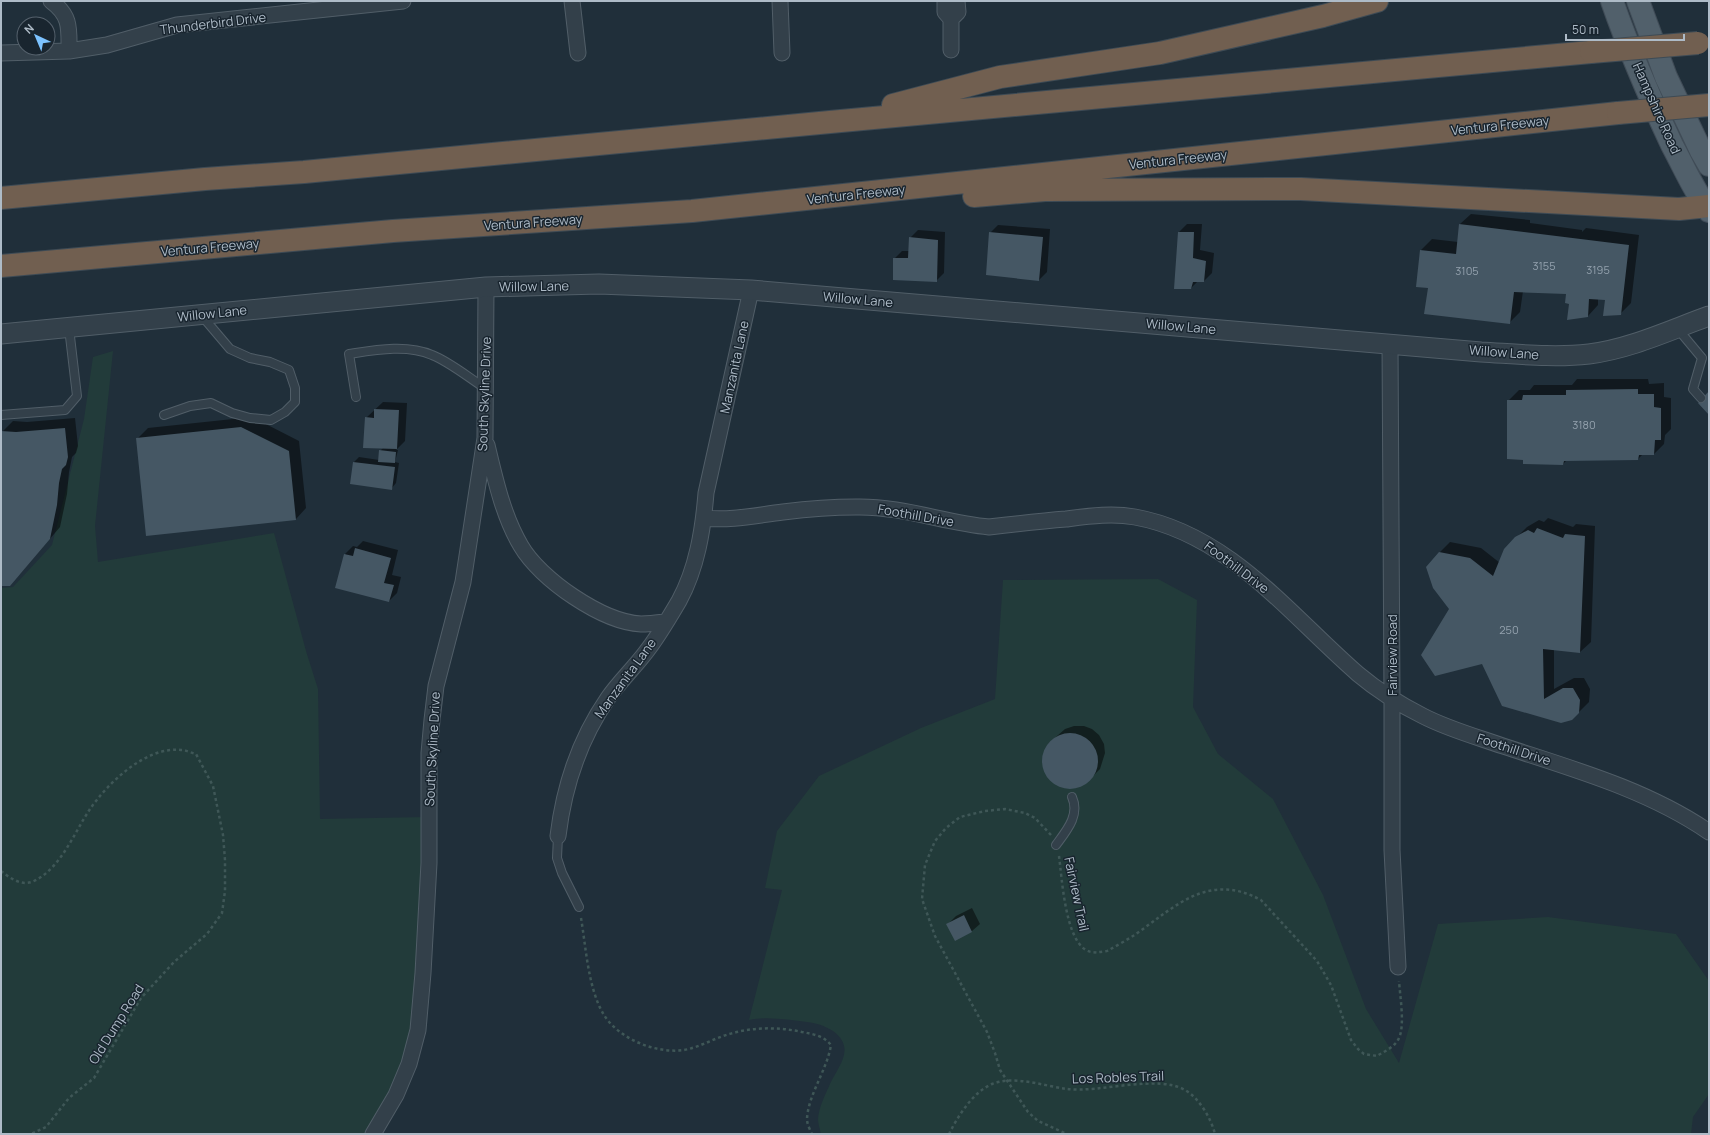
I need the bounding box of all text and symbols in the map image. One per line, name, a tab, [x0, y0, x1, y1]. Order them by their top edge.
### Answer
street label: Thunderbird Drive	[159, 8, 268, 38]
north arrow	[16, 16, 56, 56]
scale bar	[1566, 16, 1684, 42]
text: N	[21, 20, 37, 37]
text: 50 m	[1572, 21, 1599, 38]
street label: Hampshire Road	[1629, 60, 1685, 156]
street label: Ventura Freeway	[1450, 111, 1550, 139]
street label: Ventura Freeway	[1128, 145, 1228, 173]
street label: Ventura Freeway	[806, 180, 906, 208]
street label: Ventura Freeway	[483, 210, 583, 234]
street label: Ventura Freeway	[160, 234, 260, 260]
house number: 3155	[1532, 258, 1556, 273]
house number: 3195	[1586, 262, 1610, 277]
house number: 3105	[1455, 263, 1479, 278]
street label: Willow Lane	[499, 276, 570, 296]
street label: Willow Lane	[822, 287, 894, 311]
street label: Willow Lane	[176, 300, 248, 326]
street label: Willow Lane	[1145, 314, 1217, 338]
street label: Manzanita Lane	[715, 319, 753, 415]
street label: South Skyline Drive	[473, 336, 495, 452]
street label: Willow Lane	[1468, 341, 1540, 363]
house number: 3180	[1572, 417, 1596, 432]
street label: Foothill Drive	[877, 499, 956, 531]
street label: Foothill Drive	[1201, 537, 1273, 598]
street label: Fairview Road	[1383, 614, 1401, 696]
house number: 250	[1499, 622, 1519, 637]
street label: Manzanita Lane	[590, 634, 660, 722]
street label: South Skyline Drive	[420, 691, 444, 807]
street label: Foothill Drive	[1475, 729, 1554, 770]
street label: Fairview Trail	[1060, 855, 1094, 933]
street label: Old Dump Road	[84, 981, 148, 1067]
street label: Los Robles Trail	[1072, 1066, 1164, 1088]

